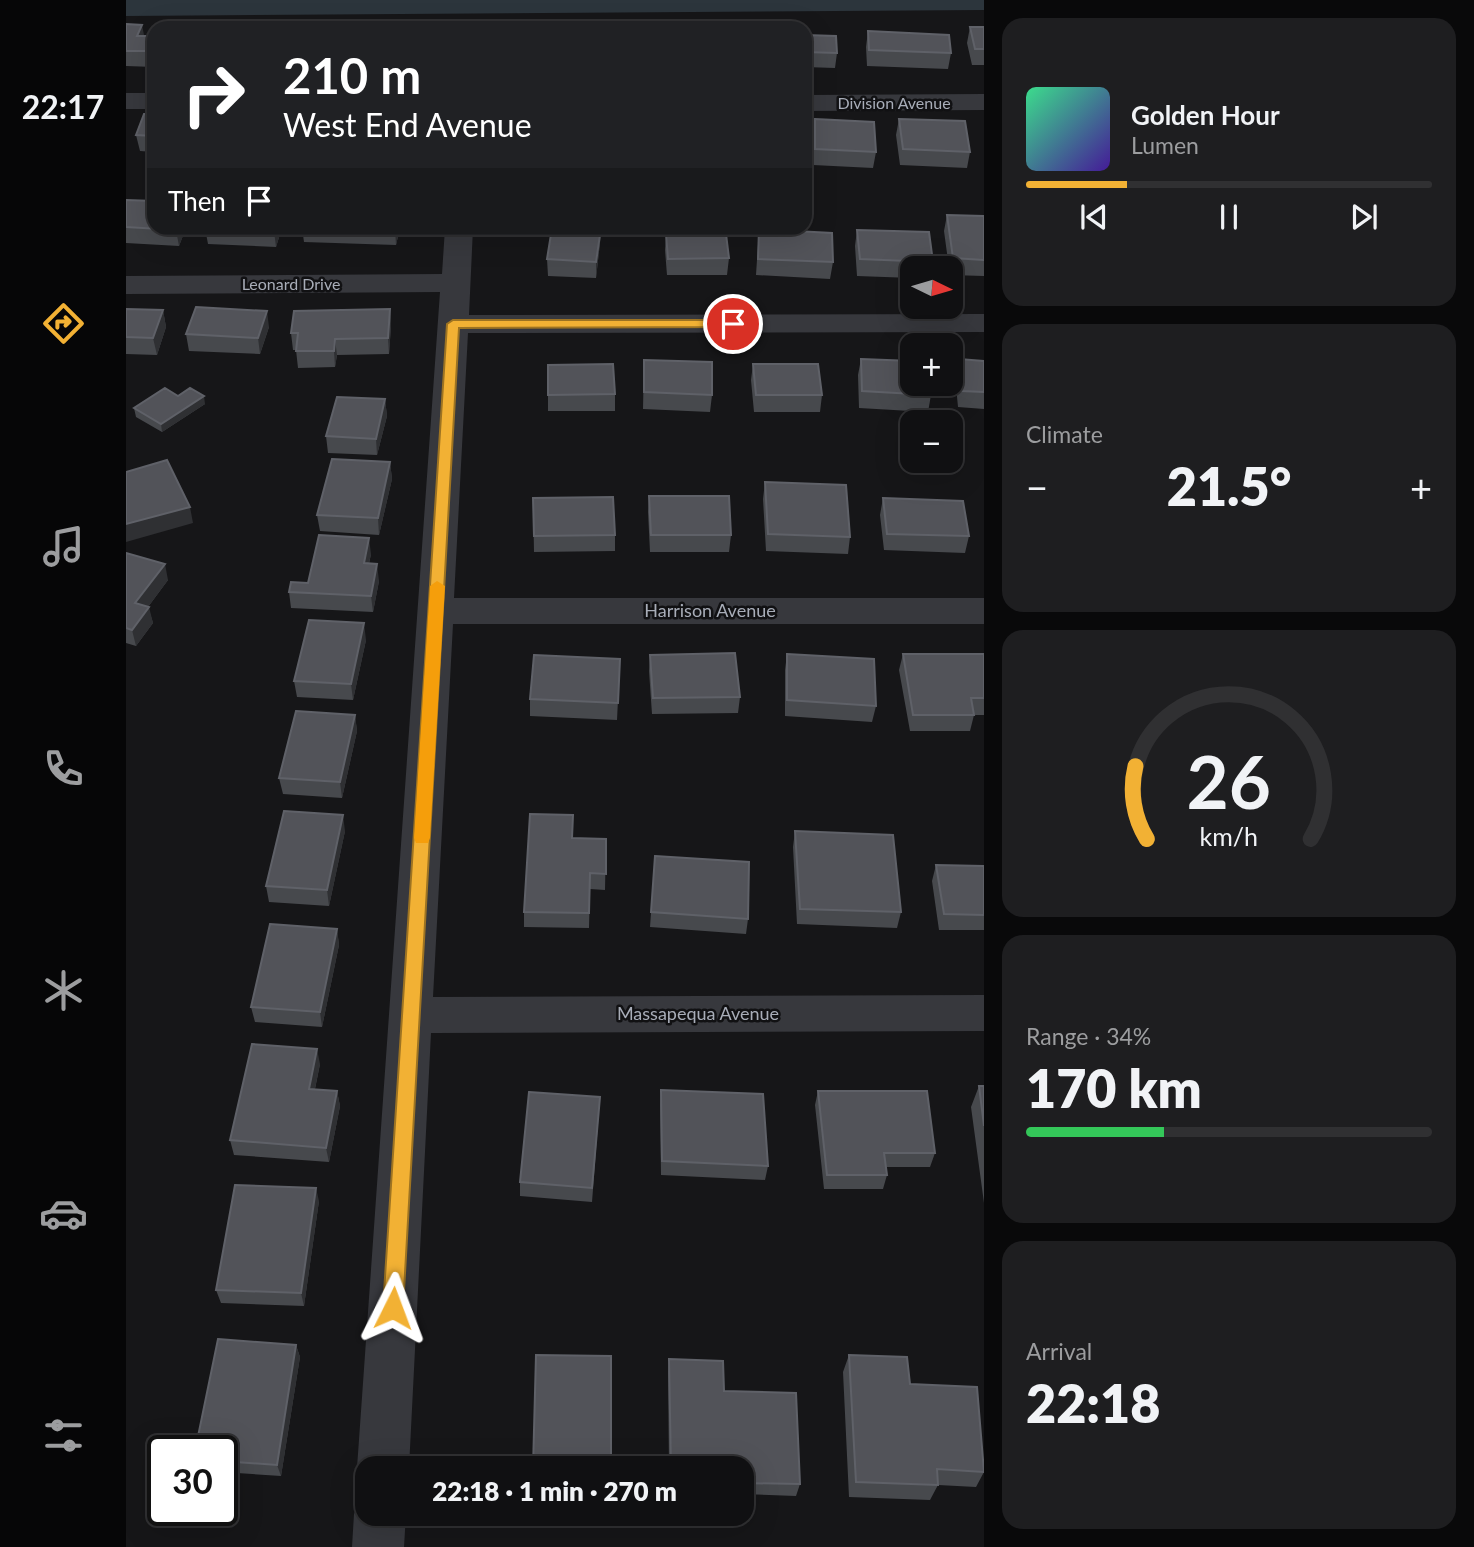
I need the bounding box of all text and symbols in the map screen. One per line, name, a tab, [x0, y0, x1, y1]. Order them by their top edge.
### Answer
text: 210 m	[283, 46, 421, 104]
icon: right	[168, 49, 259, 140]
text: 22:17	[22, 87, 104, 126]
street label: Division Avenue	[837, 93, 951, 112]
text: Golden Hour	[1131, 99, 1280, 131]
text: West End Avenue	[283, 105, 532, 144]
text: Lumen	[1131, 131, 1199, 159]
icon: arrive	[240, 182, 278, 220]
text: Then	[168, 185, 226, 217]
icon: previous	[1075, 198, 1113, 236]
icon: pause	[1210, 198, 1248, 236]
icon: next	[1345, 198, 1383, 236]
north arrow	[900, 256, 962, 318]
map controls	[900, 256, 963, 473]
street label: Leonard Drive	[242, 274, 340, 293]
pin	[703, 294, 763, 354]
icon: directions	[39, 299, 88, 348]
icon: arrive	[714, 305, 752, 343]
button: +	[900, 333, 963, 396]
button: −	[900, 410, 963, 473]
text: Climate	[1026, 420, 1103, 448]
text: 21.5°	[1167, 455, 1291, 517]
text: −	[1026, 464, 1048, 510]
text: +	[1410, 464, 1432, 510]
icon: music	[39, 522, 88, 571]
street label: Harrison Avenue	[644, 599, 776, 621]
text: 26	[1187, 738, 1271, 826]
icon: phone	[39, 744, 88, 793]
text: km/h	[1200, 821, 1258, 851]
icon: climate	[39, 966, 88, 1015]
street label: Massapequa Avenue	[617, 1002, 779, 1024]
text: Range · 34%	[1026, 1022, 1151, 1050]
text: 170 km	[1026, 1057, 1202, 1119]
icon: car	[39, 1189, 88, 1238]
position arrow	[356, 1271, 430, 1345]
text: Arrival	[1026, 1337, 1092, 1365]
text: 22:18	[1026, 1372, 1160, 1434]
icon: filters	[39, 1411, 88, 1460]
speed limit sign: 30	[147, 1435, 238, 1526]
text: 22:18 · 1 min · 270 m	[432, 1475, 677, 1507]

